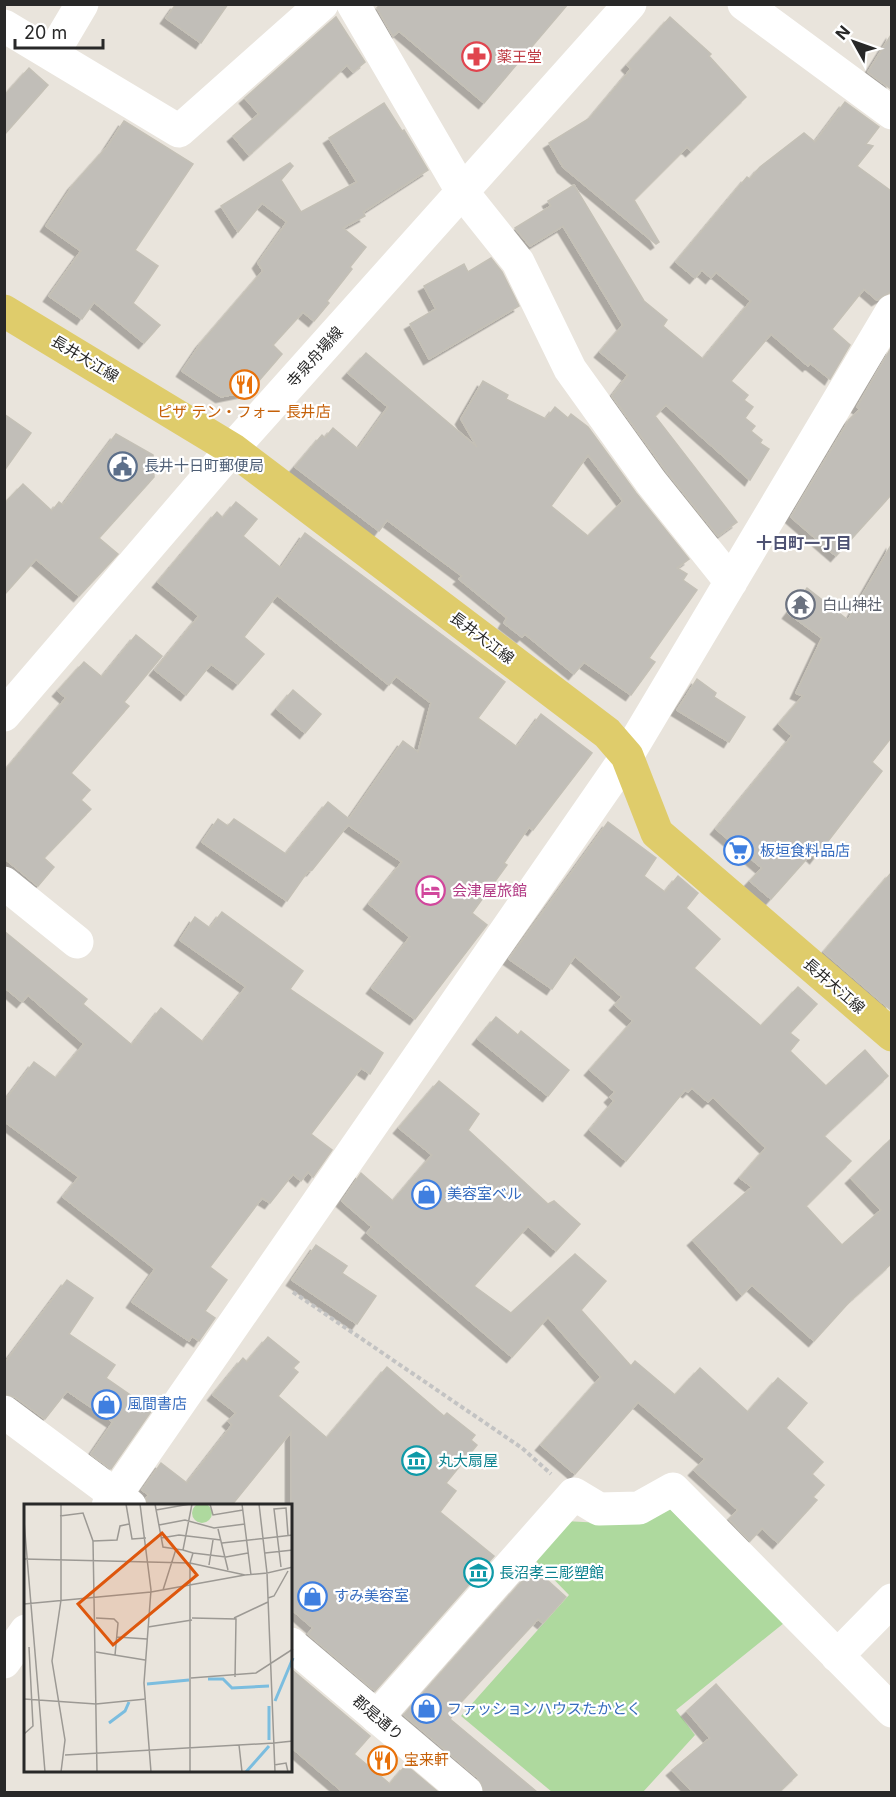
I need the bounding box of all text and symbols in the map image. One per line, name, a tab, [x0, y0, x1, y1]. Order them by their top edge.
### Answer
scale bar	[15, 12, 104, 50]
north arrow	[824, 12, 884, 72]
text: N	[831, 21, 854, 43]
text: 20 m	[24, 22, 67, 43]
pharmacy icon: 薬王堂	[460, 41, 492, 73]
place label: 薬王堂	[497, 47, 542, 66]
street label: 寺泉舟場線	[282, 322, 347, 391]
street label: 長井大江線	[48, 331, 122, 386]
restaurant icon: ピザ テン・フォー 長井店	[228, 369, 260, 401]
place label: ピザ テン・フォー 長井店	[157, 402, 331, 421]
public building icon: 長井十日町郵便局	[107, 450, 139, 482]
place label: 長井十日町郵便局	[144, 456, 264, 475]
district label: 十日町一丁目	[756, 533, 852, 553]
temple icon: 白山神社	[785, 589, 817, 621]
place label: 白山神社	[822, 595, 882, 614]
street label: 長井大江線	[447, 607, 518, 668]
supermarket icon: 板垣食料品店	[723, 835, 755, 867]
place label: 板垣食料品店	[760, 841, 850, 860]
hotel icon: 会津屋旅館	[415, 875, 447, 907]
place label: 会津屋旅館	[452, 881, 527, 900]
street label: 長井大江線	[800, 954, 869, 1017]
shop icon: 美容室ベル	[410, 1178, 442, 1210]
place label: 美容室ベル	[447, 1184, 522, 1203]
shop icon: 風間書店	[90, 1388, 122, 1420]
place label: 風間書店	[127, 1394, 187, 1413]
museum icon: 丸大扇屋	[401, 1445, 433, 1477]
place label: 丸大扇屋	[438, 1451, 498, 1470]
inset map	[24, 1504, 292, 1773]
museum icon: 長沼孝三彫塑館	[462, 1557, 494, 1589]
place label: 長沼孝三彫塑館	[499, 1563, 604, 1582]
shop icon: すみ美容室	[297, 1580, 329, 1612]
place label: すみ美容室	[334, 1586, 409, 1605]
street label: 郡是通り	[349, 1691, 407, 1744]
shop icon: ファッションハウスたかとく	[410, 1693, 442, 1725]
place label: ファッションハウスたかとく	[447, 1699, 642, 1718]
restaurant icon: 宝来軒	[367, 1744, 399, 1776]
place label: 宝来軒	[404, 1750, 449, 1769]

